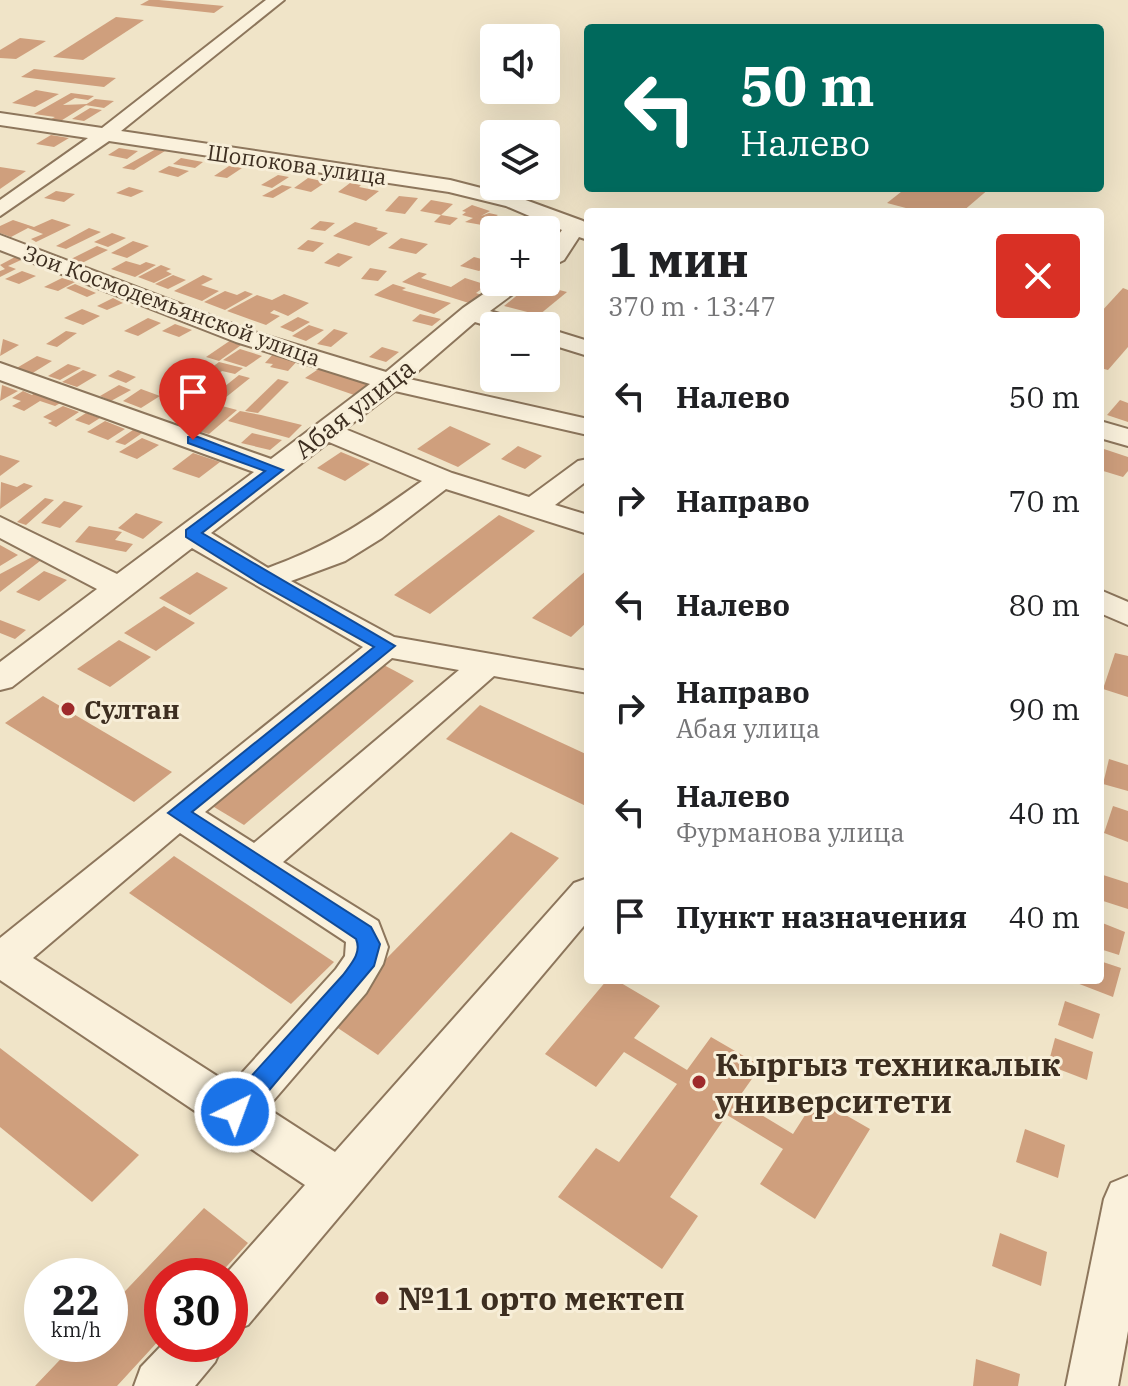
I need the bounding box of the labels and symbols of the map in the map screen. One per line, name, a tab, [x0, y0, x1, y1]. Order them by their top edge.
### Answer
street label: Шопокова улица	[205, 137, 389, 191]
street label: Зои Космодемьянской улица	[19, 238, 325, 372]
street label: Абая улица	[287, 350, 421, 466]
pin	[159, 358, 227, 440]
place label: Султан	[84, 692, 180, 726]
marker: Султан	[59, 700, 77, 718]
place label: Кыргыз техникалык университети	[714, 1043, 1061, 1122]
position arrow	[193, 1070, 277, 1154]
marker: Кыргыз техникалык университети	[690, 1073, 708, 1091]
speed limit sign: 30	[144, 1258, 248, 1362]
place label: №11 орто мектеп	[398, 1277, 685, 1319]
marker: №11 орто мектеп	[373, 1289, 391, 1307]

